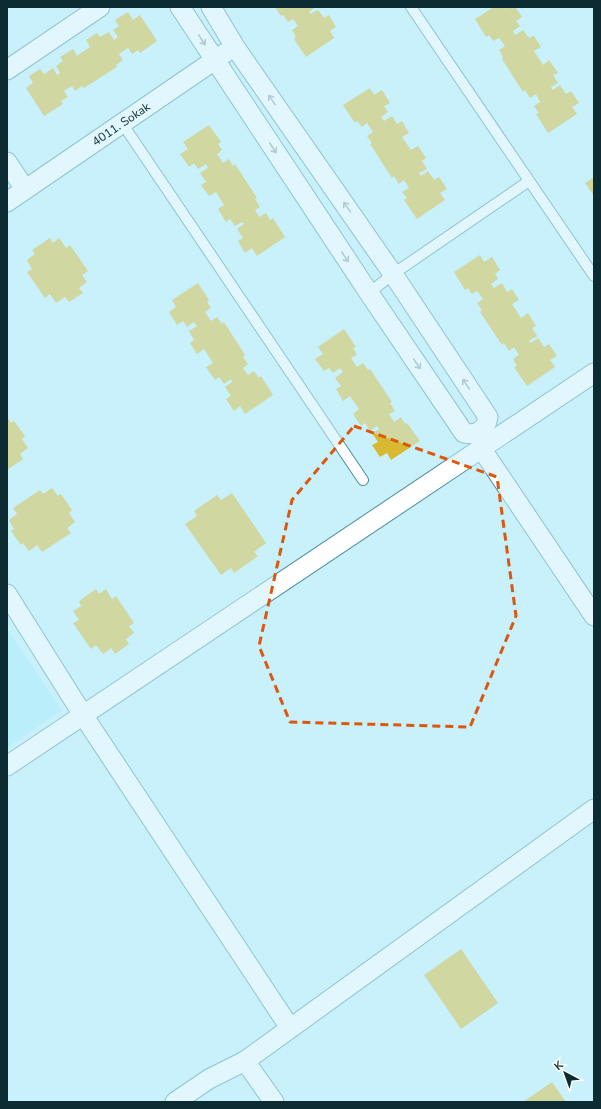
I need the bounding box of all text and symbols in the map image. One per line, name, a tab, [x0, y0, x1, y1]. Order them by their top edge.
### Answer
one-way arrow	[197, 34, 206, 45]
one-way arrow	[268, 95, 276, 106]
street label: 4011. Sokak	[89, 98, 154, 150]
one-way arrow	[269, 142, 277, 153]
one-way arrow	[342, 201, 350, 213]
one-way arrow	[341, 251, 349, 262]
one-way arrow	[413, 359, 422, 370]
one-way arrow	[462, 379, 470, 390]
north arrow	[545, 1053, 585, 1093]
text: K	[551, 1057, 567, 1074]

